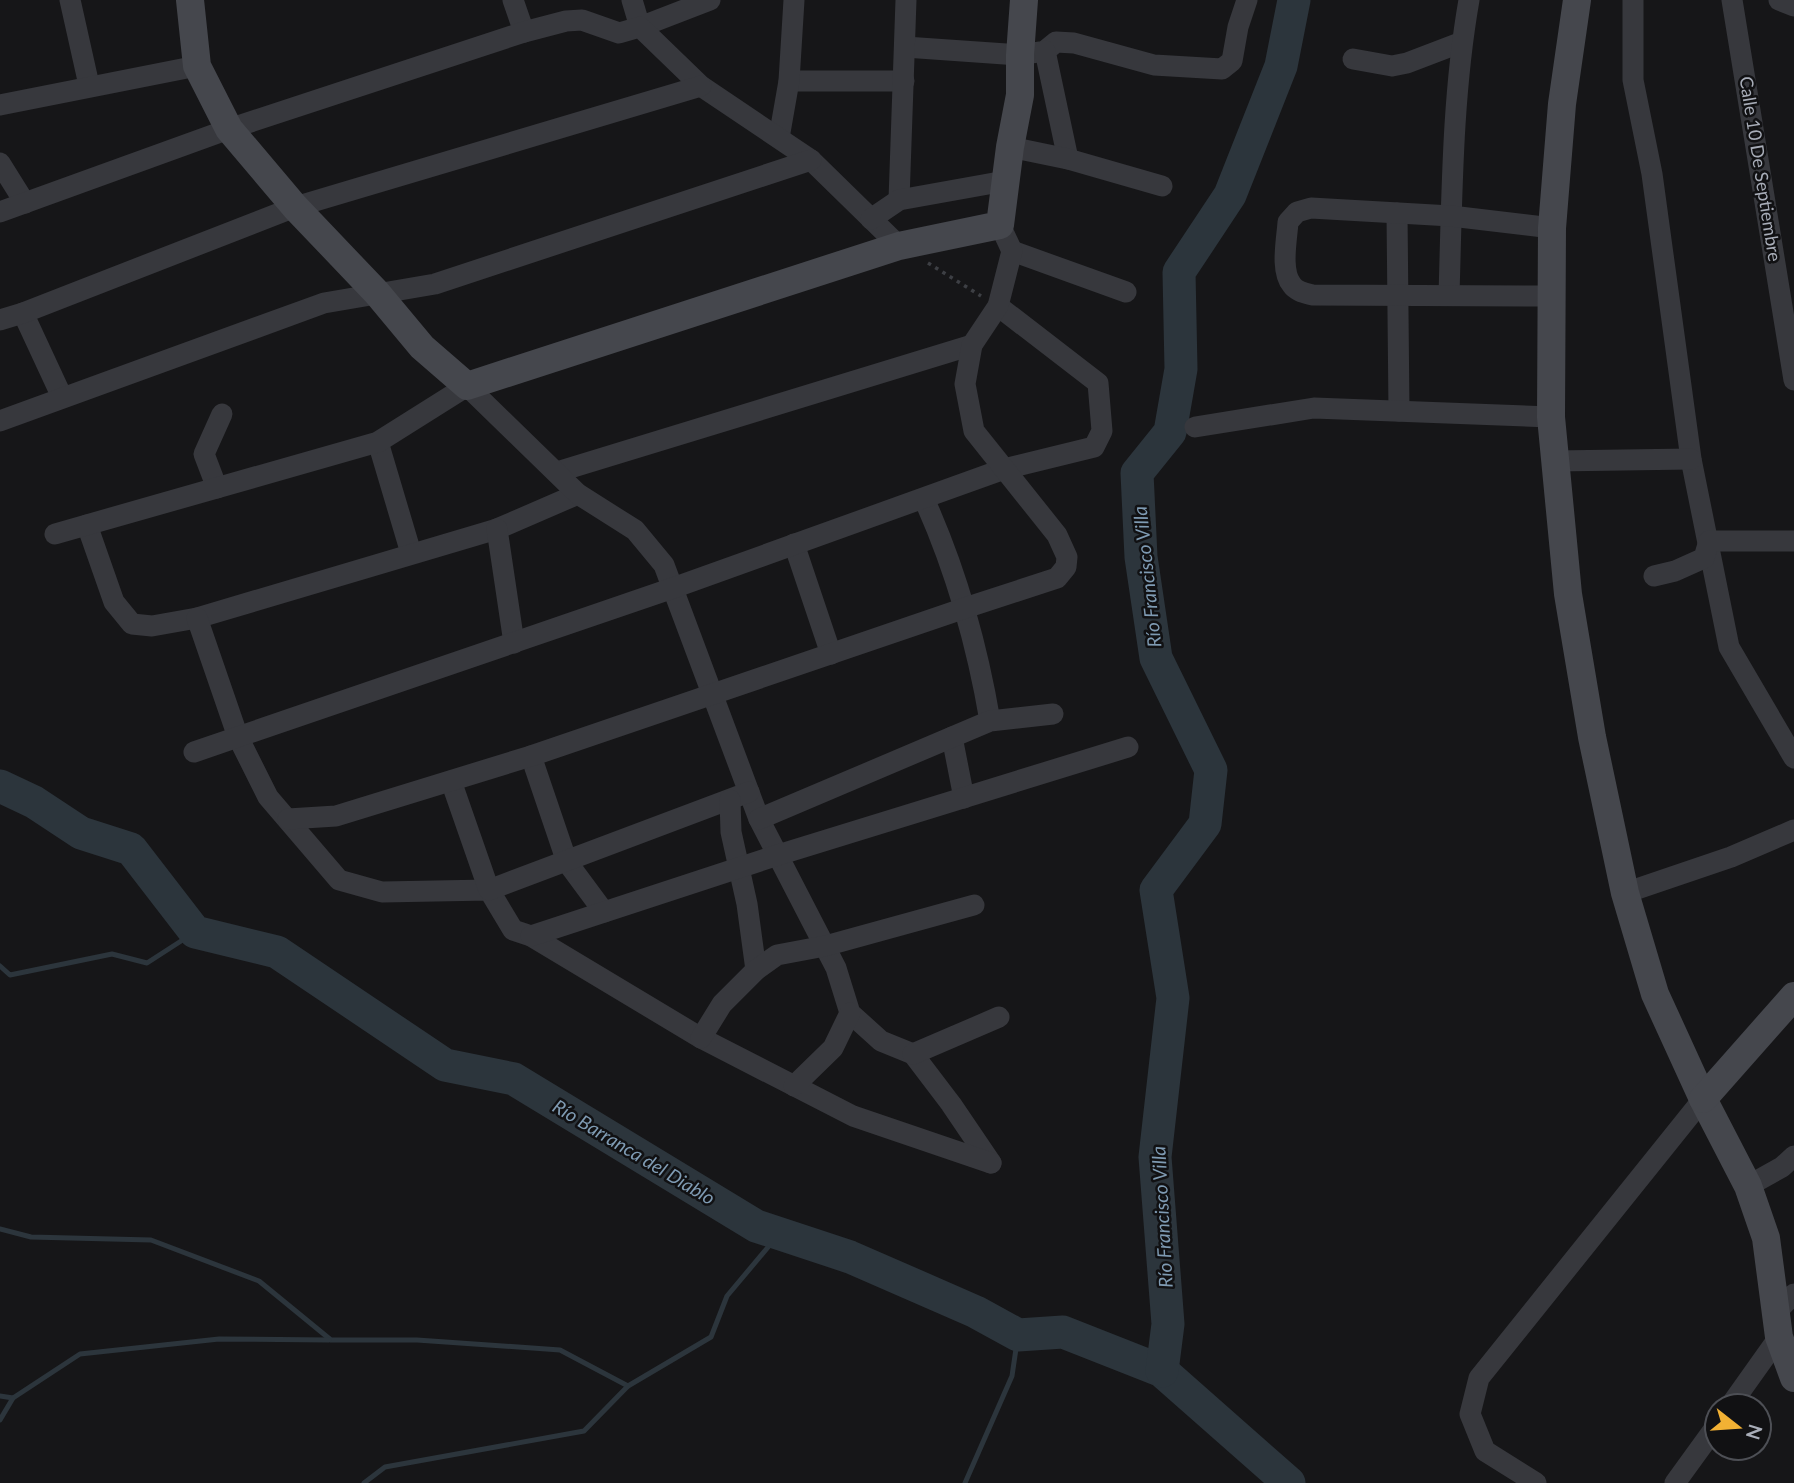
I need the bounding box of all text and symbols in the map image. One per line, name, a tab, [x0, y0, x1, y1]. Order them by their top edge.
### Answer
street label: Calle 10 De Septiembre	[1735, 75, 1786, 263]
water label: Río Francisco Villa	[1128, 505, 1165, 649]
water label: Río Barranca del Diablo	[549, 1094, 720, 1209]
water label: Río Francisco Villa	[1146, 1146, 1177, 1288]
north arrow	[1703, 1392, 1773, 1462]
text: N	[1742, 1422, 1768, 1442]

